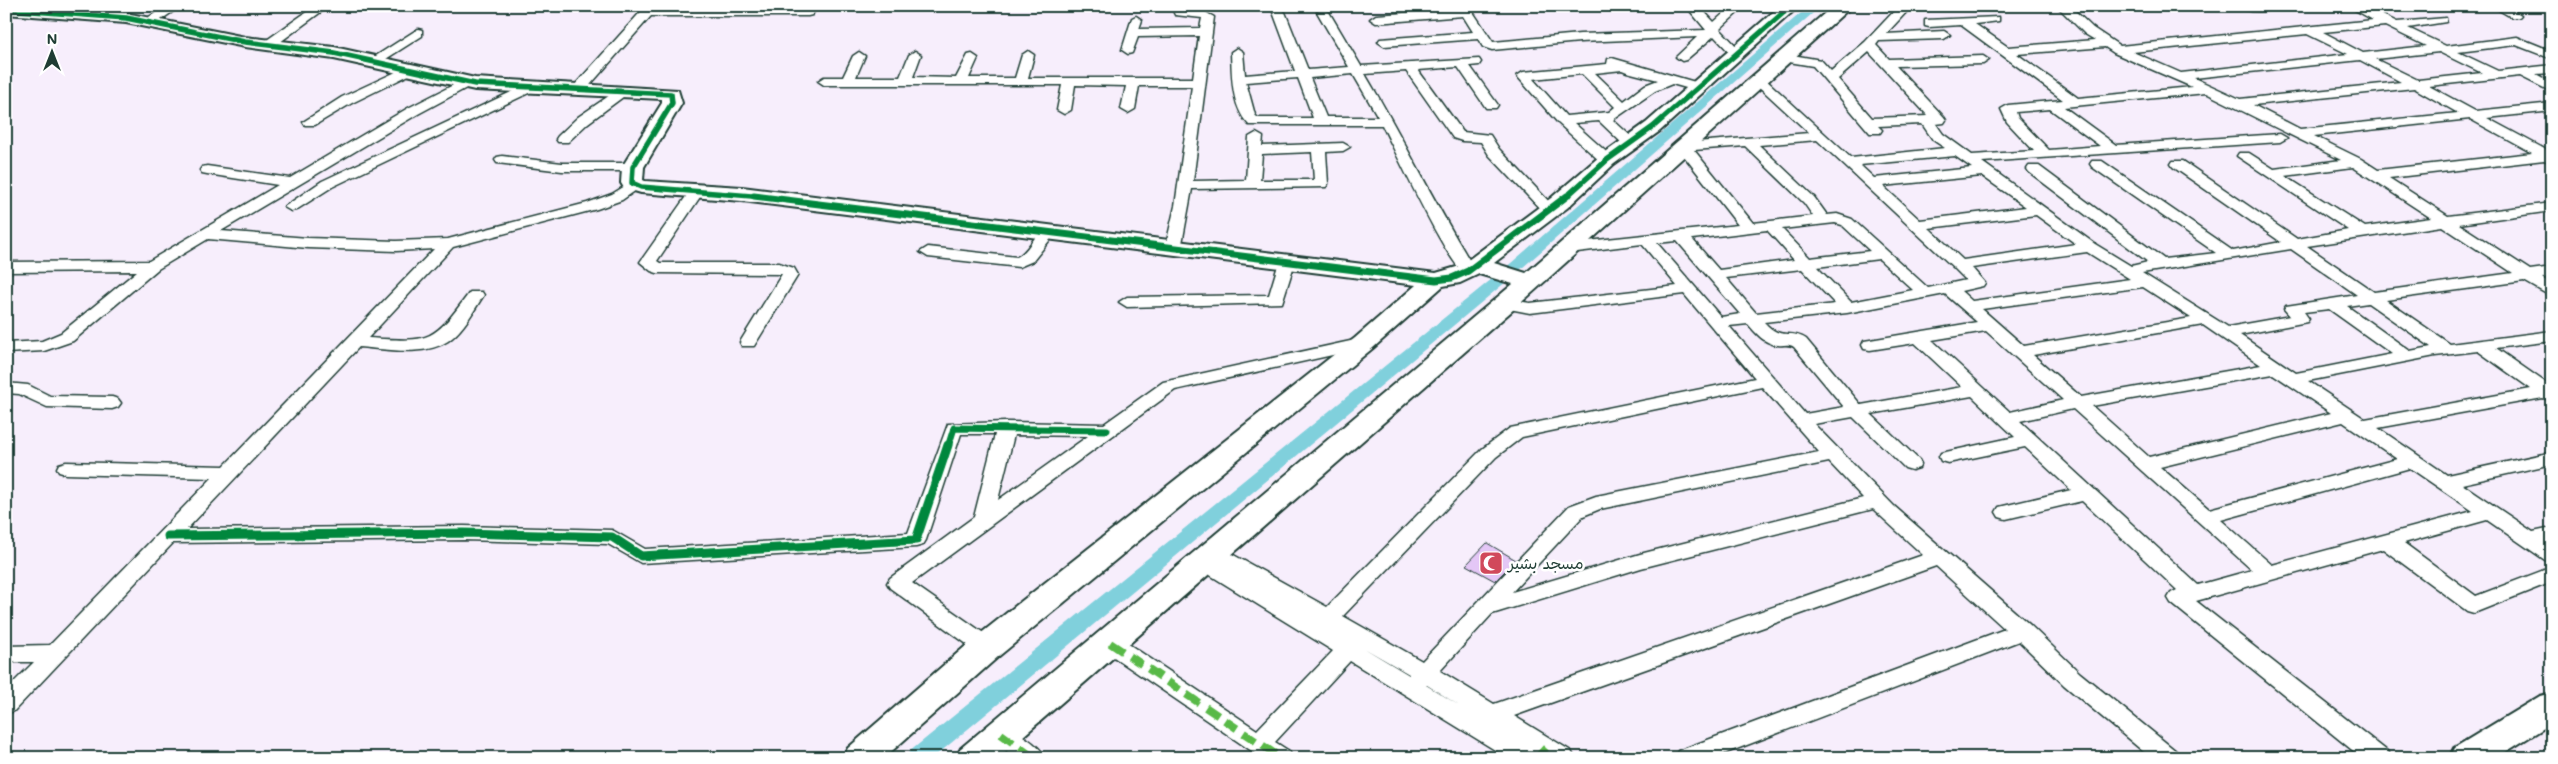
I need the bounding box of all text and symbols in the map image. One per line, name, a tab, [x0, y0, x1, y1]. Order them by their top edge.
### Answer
north arrow	[28, 28, 78, 78]
text: N	[47, 29, 57, 48]
mosque icon: مسجد بشیر	[1478, 550, 1504, 576]
place label: مسجد بشیر	[1506, 552, 1584, 573]

